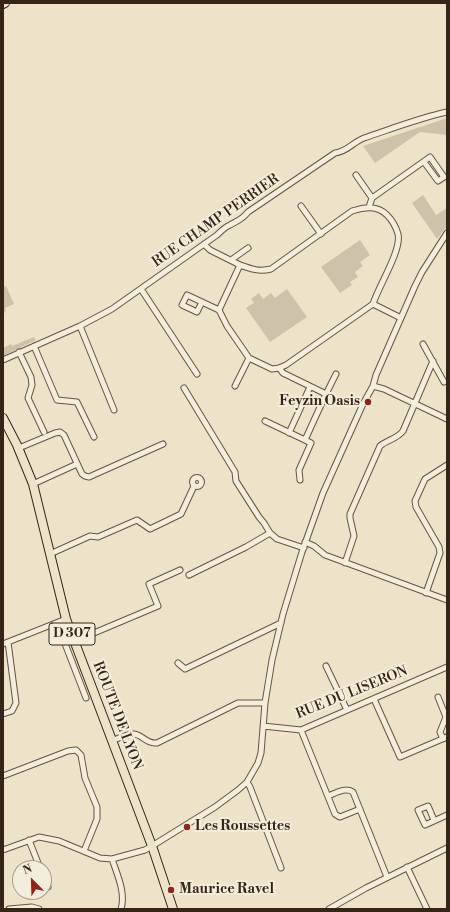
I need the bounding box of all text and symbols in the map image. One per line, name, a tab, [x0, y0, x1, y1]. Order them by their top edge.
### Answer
street label: RUE CHAMP PERRIER	[149, 171, 283, 271]
place label: Feyzin Oasis	[279, 394, 360, 410]
marker: Feyzin Oasis	[363, 397, 373, 407]
road number: D 307	[49, 623, 95, 645]
street label: ROUTE DE LYON	[89, 659, 145, 773]
street label: RUE DU LISERON	[294, 663, 410, 723]
place label: Les Roussettes	[195, 819, 290, 835]
marker: Les Roussettes	[182, 822, 192, 832]
north arrow	[12, 860, 52, 900]
text: N	[21, 862, 34, 878]
place label: Maurice Ravel	[179, 882, 274, 898]
marker: Maurice Ravel	[166, 885, 176, 895]

